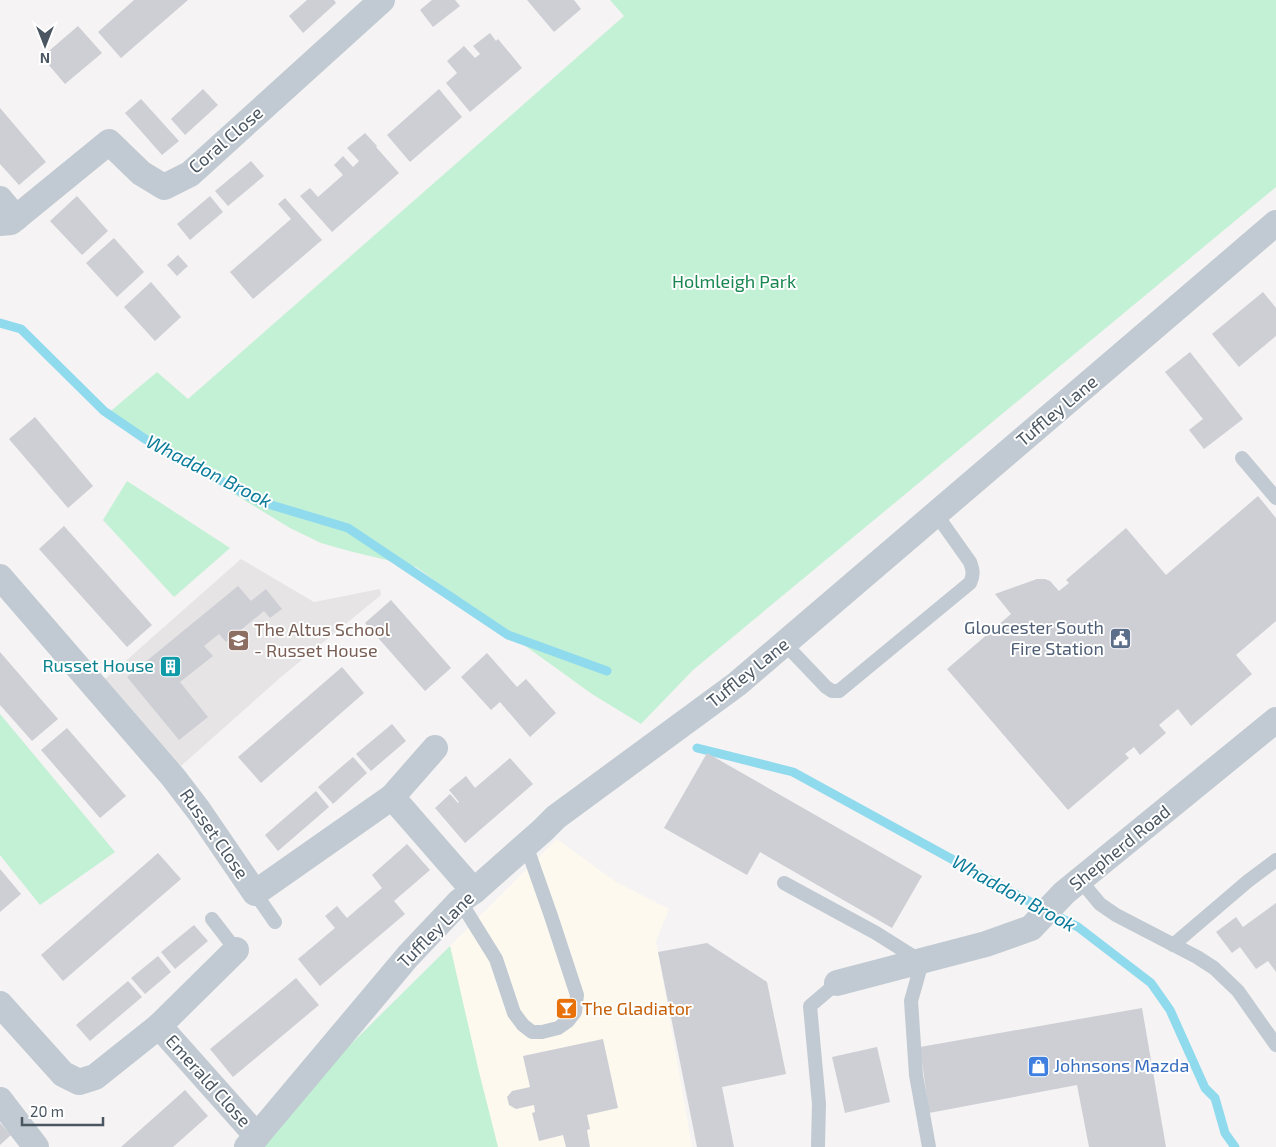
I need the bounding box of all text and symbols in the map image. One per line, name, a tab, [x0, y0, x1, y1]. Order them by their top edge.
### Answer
north arrow	[20, 20, 70, 70]
text: N	[40, 50, 50, 67]
street label: Coral Close	[184, 101, 267, 177]
park label: Holmleigh Park	[672, 270, 796, 292]
street label: Tuffley Lane	[1011, 370, 1101, 451]
water label: Whaddon Brook	[143, 429, 276, 512]
place label: Gloucester South Fire Station	[964, 616, 1104, 659]
place label: The Altus School - Russet House	[254, 618, 391, 661]
public building icon: Gloucester South Fire Station	[1108, 626, 1132, 650]
school or university icon: The Altus School - Russet House	[226, 628, 250, 652]
street label: Tuffley Lane	[702, 632, 793, 712]
place label: Russet House	[42, 654, 154, 676]
building icon: Russet House	[158, 654, 182, 678]
street label: Russet Close	[176, 784, 254, 883]
street label: Shepherd Road	[1064, 800, 1174, 895]
water label: Whaddon Brook	[948, 849, 1080, 936]
street label: Tuffley Lane	[392, 886, 478, 972]
bar icon: The Gladiator	[554, 997, 578, 1021]
place label: The Gladiator	[582, 997, 692, 1019]
street label: Emerald Close	[161, 1030, 256, 1131]
shop icon: Johnsons Mazda	[1026, 1054, 1050, 1078]
place label: Johnsons Mazda	[1054, 1054, 1189, 1076]
scale bar	[22, 1094, 104, 1126]
text: 20 m	[30, 1102, 64, 1120]

